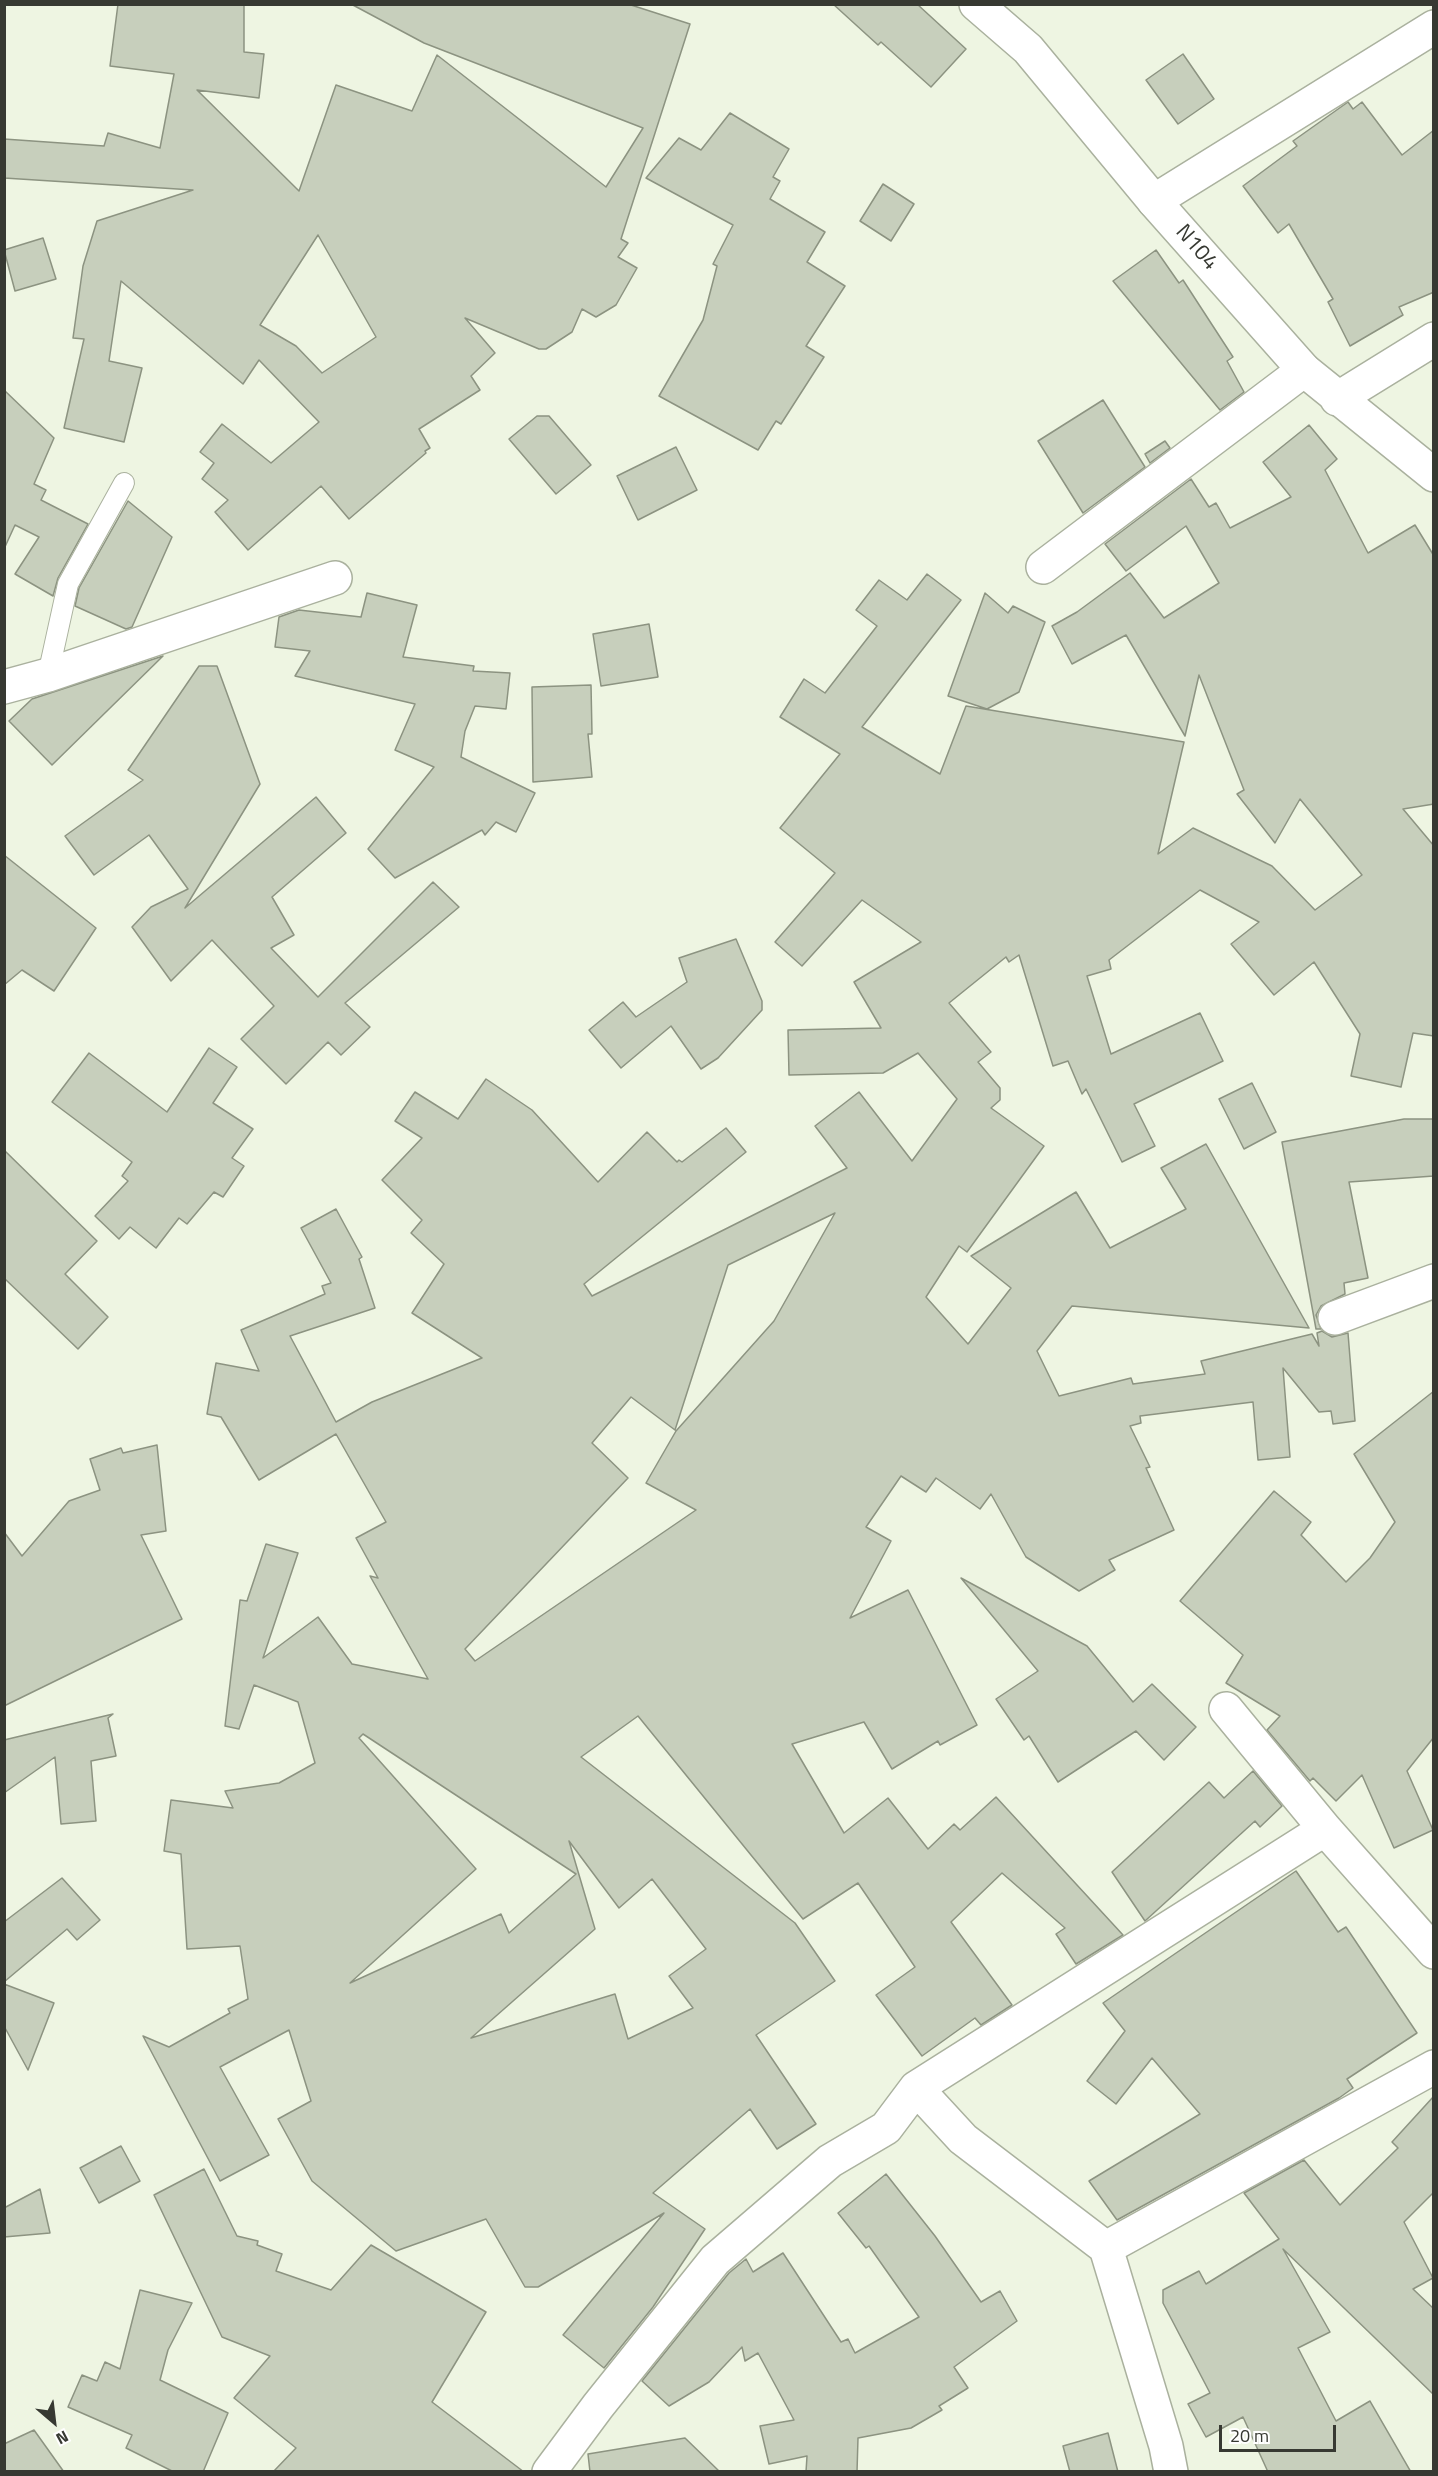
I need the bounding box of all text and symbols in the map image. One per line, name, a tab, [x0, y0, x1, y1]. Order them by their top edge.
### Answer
street label: N104	[1169, 220, 1223, 276]
north arrow	[24, 2392, 84, 2452]
scale bar	[1222, 2413, 1339, 2451]
text: 20 m	[1230, 2422, 1269, 2449]
text: N	[52, 2425, 73, 2451]

